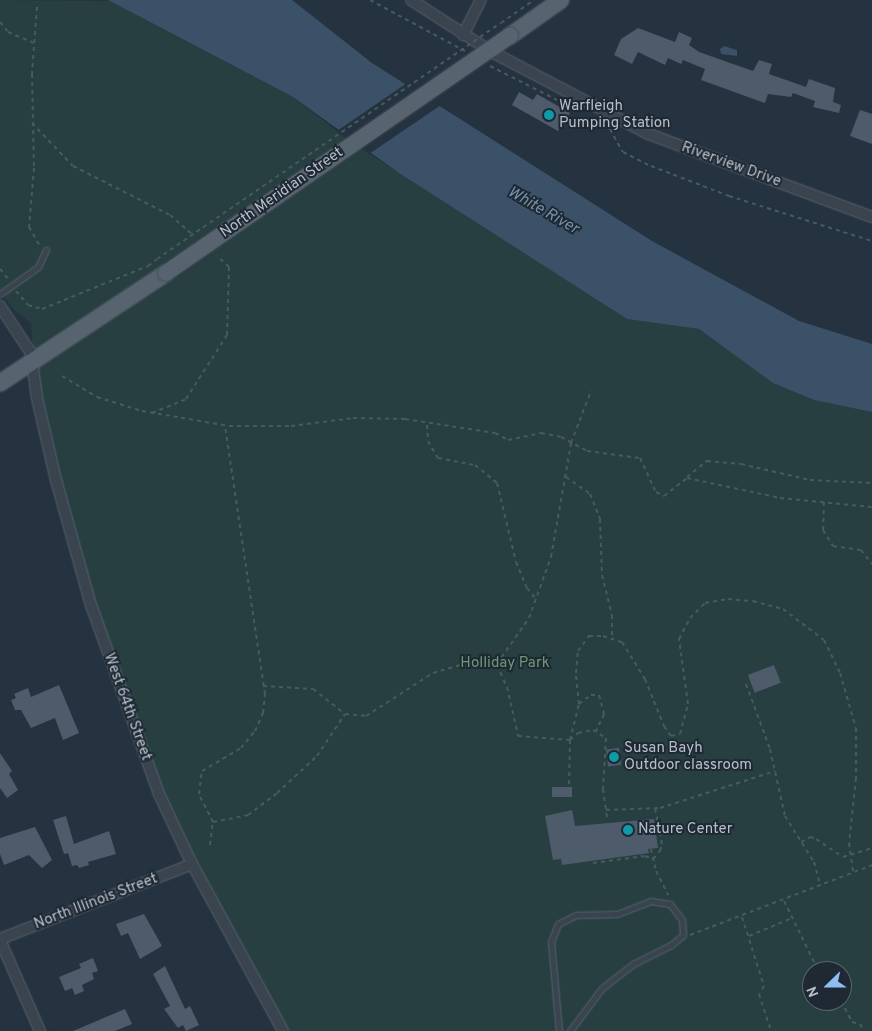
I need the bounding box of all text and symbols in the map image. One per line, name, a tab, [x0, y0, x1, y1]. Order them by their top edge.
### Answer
place label: Warfleigh Pumping Station	[559, 97, 671, 132]
marker: Warfleigh Pumping Station	[543, 109, 555, 121]
street label: Riverview Drive	[679, 139, 783, 191]
street label: North Meridian Street	[217, 144, 347, 242]
water label: White River	[504, 183, 582, 239]
street label: West 64th Street	[99, 651, 155, 763]
park label: Holliday Park	[460, 655, 550, 673]
place label: Susan Bayh Outdoor classroom	[624, 739, 752, 774]
marker: Susan Bayh Outdoor classroom	[608, 751, 620, 763]
place label: Nature Center	[638, 821, 733, 839]
marker: Nature Center	[622, 824, 634, 836]
street label: North Illinois Street	[32, 870, 160, 934]
north arrow	[802, 961, 852, 1011]
text: N	[804, 984, 823, 999]

